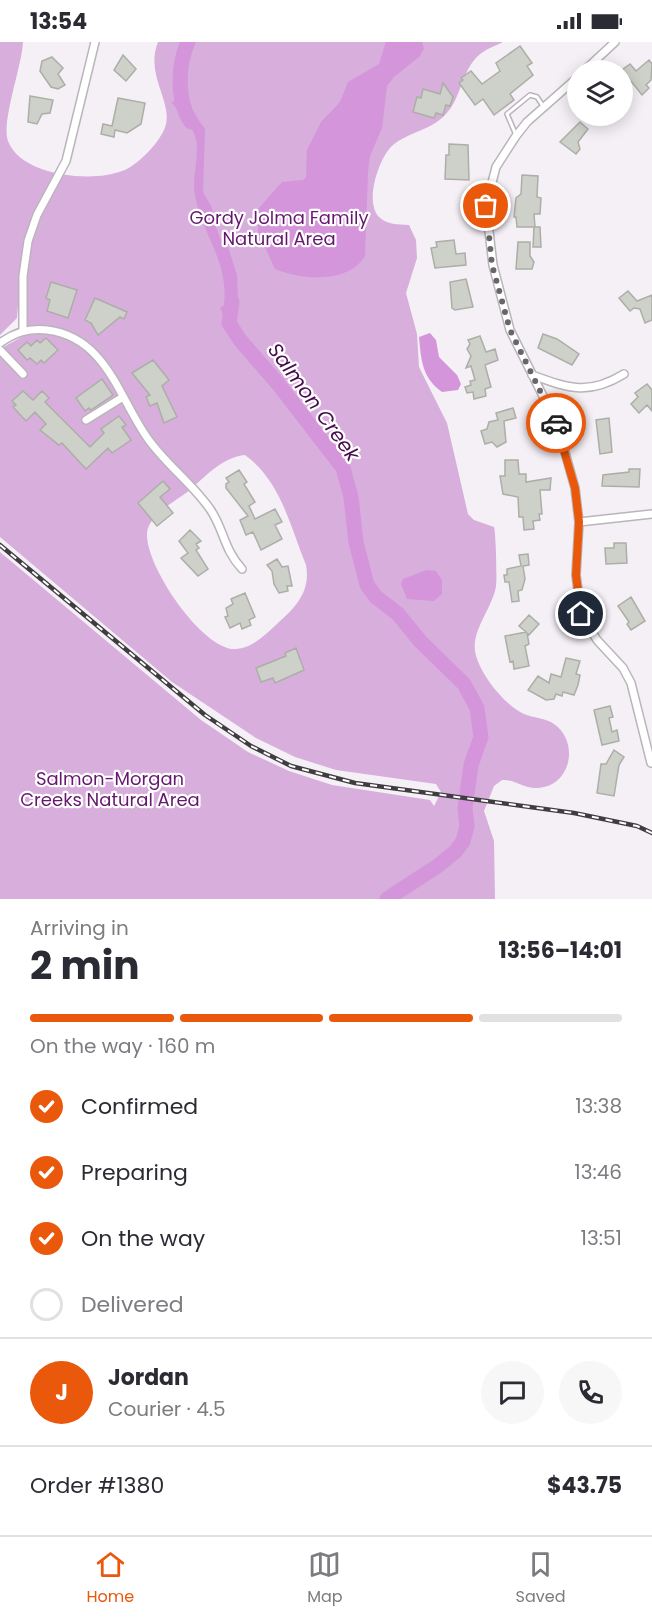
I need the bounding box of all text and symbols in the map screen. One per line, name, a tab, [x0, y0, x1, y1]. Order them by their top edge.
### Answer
text: 13:54	[30, 6, 87, 37]
map controls	[567, 60, 633, 126]
button: layers	[567, 60, 633, 126]
pin	[460, 180, 511, 231]
icon: bag	[469, 189, 502, 222]
park label: Gordy Jolma Family Natural Area	[189, 205, 369, 251]
water label: Salmon Creek	[261, 337, 368, 468]
courier	[526, 393, 586, 453]
icon: car	[540, 407, 573, 440]
pin	[555, 588, 606, 639]
icon: home	[564, 597, 597, 630]
park label: Salmon-Morgan Creeks Natural Area	[20, 766, 200, 812]
text: Arriving in	[30, 914, 129, 942]
text: 13:56–14:01	[499, 935, 622, 966]
text: 2 min	[30, 938, 140, 993]
text: On the way · 160 m	[30, 1032, 215, 1060]
icon: check	[30, 1090, 63, 1123]
text: Confirmed	[81, 1091, 198, 1122]
text: 13:38	[575, 1092, 622, 1120]
icon: check	[30, 1156, 63, 1189]
text: Preparing	[81, 1157, 188, 1188]
text: 13:46	[574, 1158, 622, 1186]
icon: check	[30, 1222, 63, 1255]
text: On the way	[81, 1223, 205, 1254]
text: 13:51	[581, 1224, 622, 1252]
text: Delivered	[81, 1289, 184, 1320]
button: chat	[481, 1361, 544, 1424]
button: phone	[559, 1361, 622, 1424]
text: Jordan	[108, 1362, 189, 1393]
text: J	[55, 1377, 68, 1408]
text: Courier · 4.5	[108, 1395, 226, 1423]
text: Order #1380	[30, 1470, 164, 1501]
text: $43.75	[547, 1470, 622, 1501]
tab: Home	[86, 1548, 134, 1609]
tab: Map	[307, 1548, 343, 1609]
tab: Saved	[516, 1548, 565, 1609]

